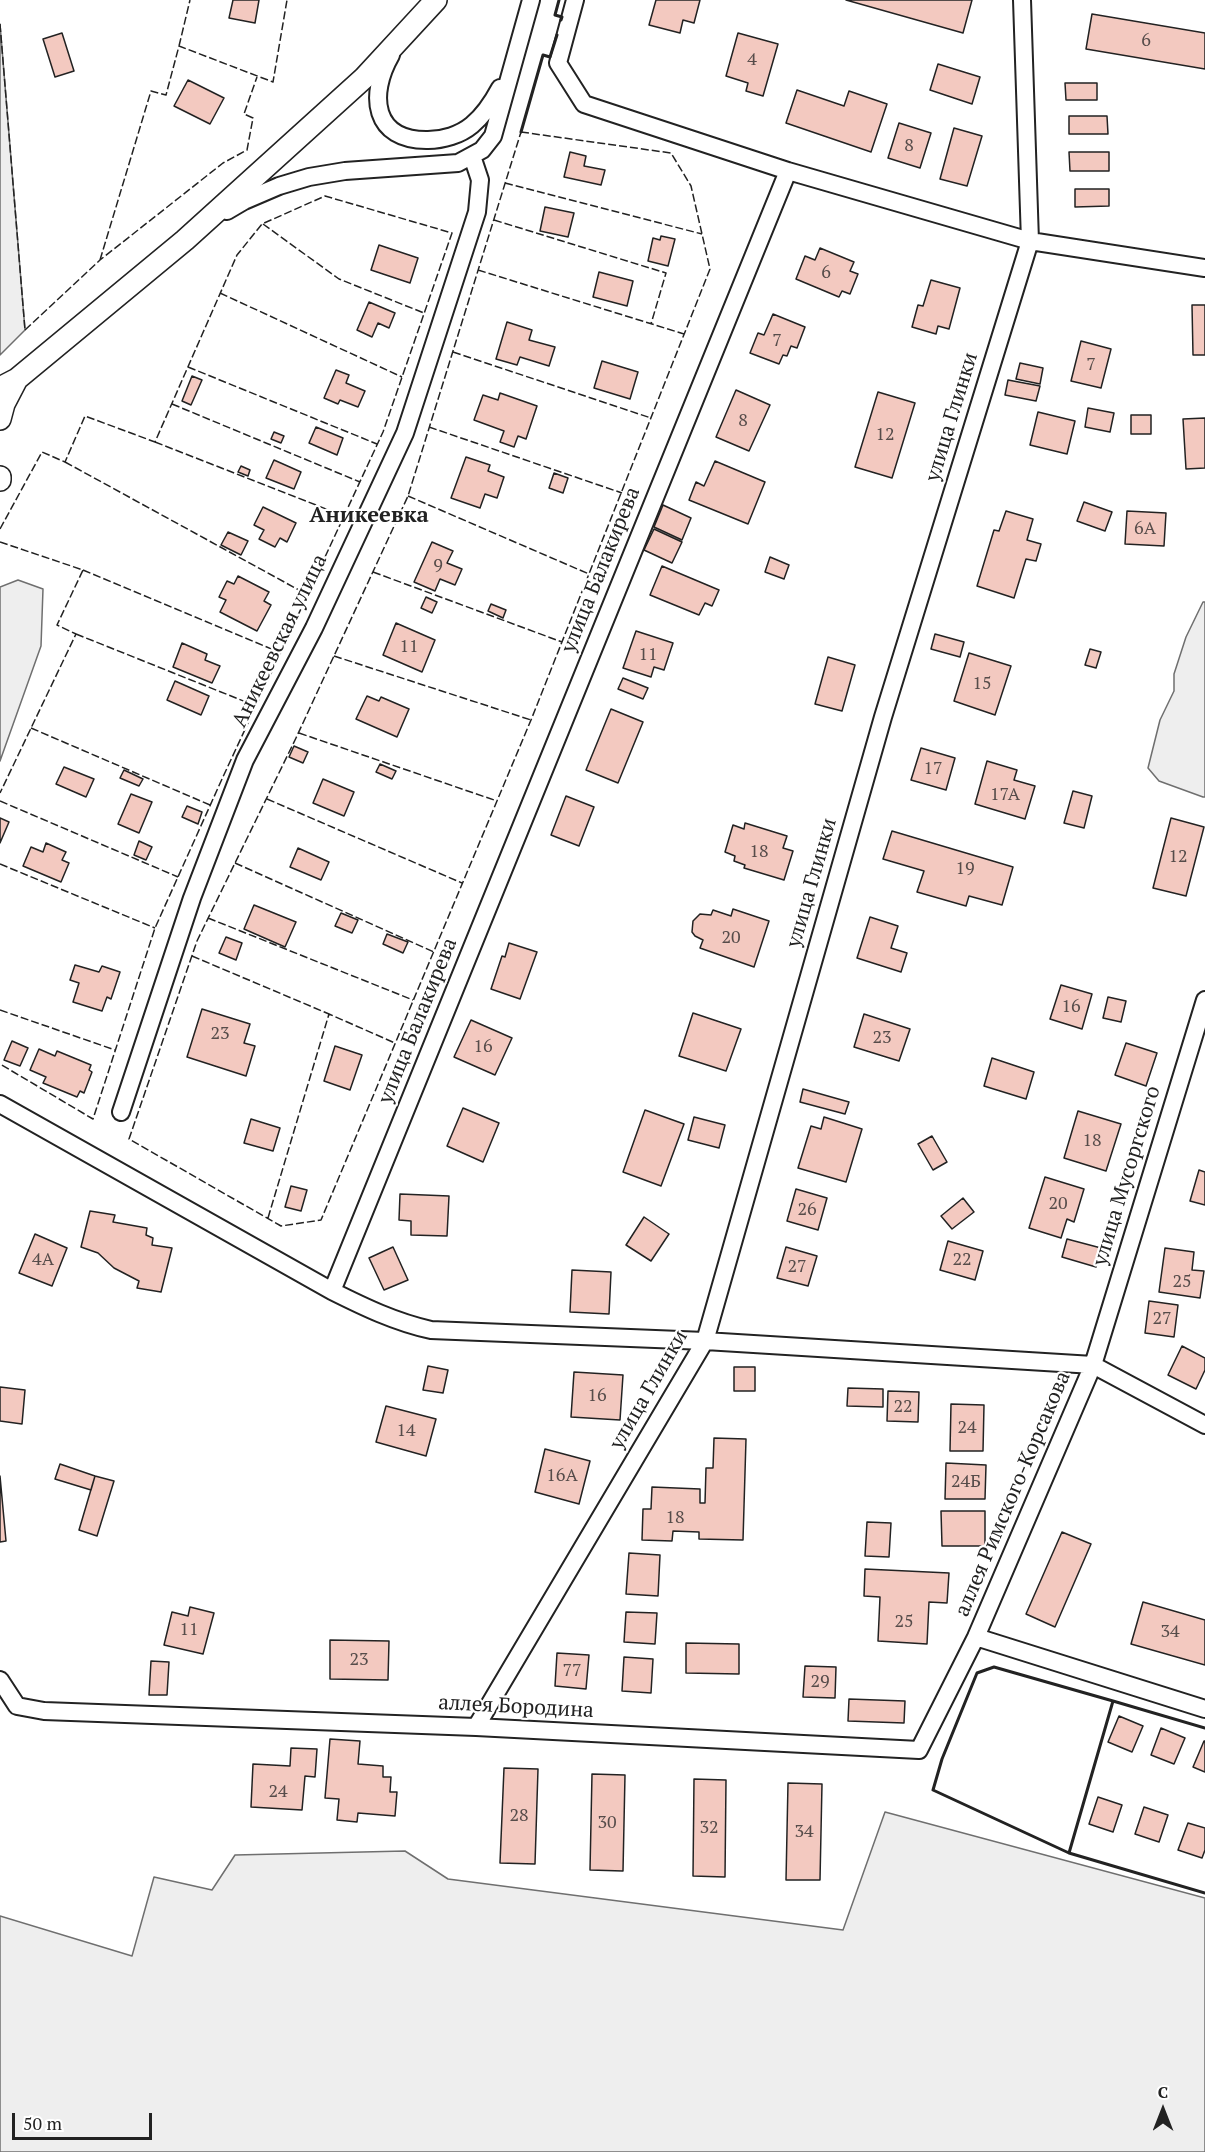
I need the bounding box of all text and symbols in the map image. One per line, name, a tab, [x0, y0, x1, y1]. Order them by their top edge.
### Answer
house number: 6	[1141, 30, 1151, 52]
house number: 4	[747, 49, 757, 71]
house number: 8	[904, 135, 914, 157]
house number: 6	[821, 262, 831, 284]
house number: 7	[772, 330, 782, 352]
street label: улица Глинки	[920, 349, 984, 485]
house number: 7	[1086, 354, 1096, 376]
house number: 8	[738, 410, 748, 432]
house number: 12	[875, 424, 895, 446]
street label: улица Балакирева	[556, 483, 646, 657]
district label: Аникеевка	[309, 503, 429, 529]
house number: 6А	[1134, 518, 1156, 540]
street label: Аникеевская улица	[227, 550, 333, 732]
house number: 9	[433, 555, 443, 577]
house number: 11	[399, 636, 419, 658]
house number: 11	[638, 644, 658, 666]
house number: 15	[972, 673, 992, 695]
house number: 17	[923, 758, 943, 780]
house number: 17А	[990, 784, 1020, 806]
street label: улица Глинки	[781, 815, 843, 951]
house number: 18	[749, 841, 769, 863]
house number: 12	[1168, 846, 1188, 868]
house number: 19	[955, 858, 975, 880]
house number: 20	[721, 927, 741, 949]
street label: улица Балакирева	[373, 934, 463, 1108]
house number: 16	[1061, 996, 1081, 1018]
house number: 23	[210, 1023, 230, 1045]
house number: 23	[872, 1027, 892, 1049]
house number: 16	[473, 1036, 493, 1058]
street label: улица Мусоргского	[1088, 1083, 1166, 1269]
house number: 18	[1082, 1130, 1102, 1152]
house number: 20	[1048, 1193, 1068, 1215]
house number: 26	[797, 1199, 817, 1221]
house number: 4А	[32, 1249, 54, 1271]
house number: 22	[952, 1249, 972, 1271]
house number: 27	[787, 1256, 807, 1278]
house number: 25	[1172, 1271, 1192, 1293]
house number: 27	[1152, 1308, 1172, 1330]
street label: улица Глинки	[605, 1326, 693, 1454]
street label: аллея Римского-Корсакова	[950, 1368, 1076, 1620]
house number: 16	[587, 1385, 607, 1407]
house number: 22	[893, 1396, 913, 1418]
house number: 24	[957, 1417, 977, 1439]
house number: 14	[396, 1420, 416, 1442]
house number: 16А	[546, 1465, 578, 1487]
house number: 24Б	[951, 1471, 981, 1493]
house number: 18	[665, 1507, 685, 1529]
house number: 25	[894, 1611, 914, 1633]
house number: 11	[179, 1619, 199, 1641]
house number: 34	[1160, 1621, 1180, 1643]
house number: 23	[349, 1649, 369, 1671]
house number: 77	[562, 1660, 582, 1682]
house number: 29	[810, 1671, 830, 1693]
street label: аллея Бородина	[438, 1690, 594, 1724]
house number: 24	[268, 1781, 288, 1803]
house number: 28	[509, 1805, 529, 1827]
house number: 30	[597, 1812, 617, 1834]
house number: 32	[699, 1817, 719, 1839]
house number: 34	[794, 1821, 814, 1843]
north arrow	[1133, 2080, 1193, 2140]
text: С	[1158, 2081, 1168, 2103]
scale bar	[15, 2101, 154, 2139]
text: 50 m	[23, 2111, 62, 2135]

